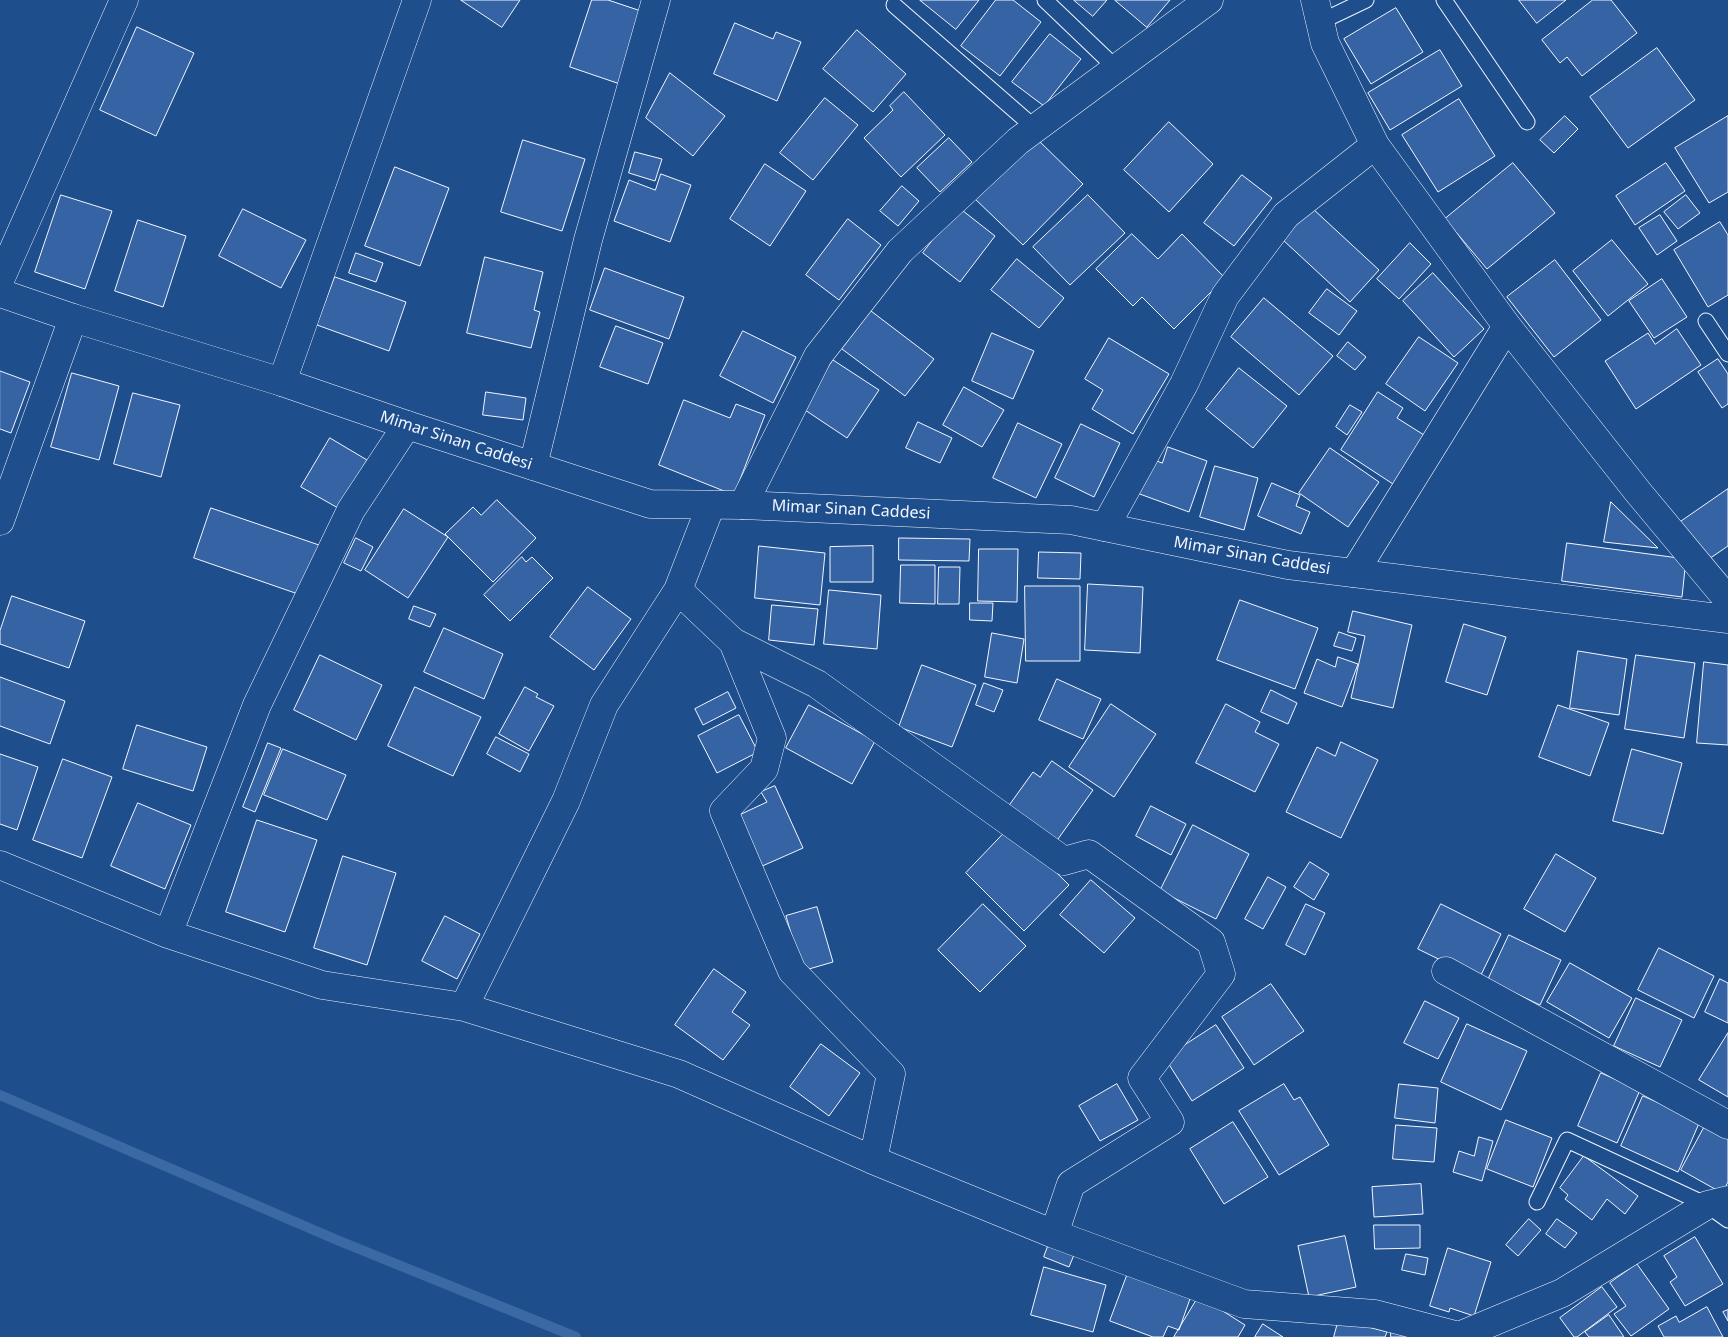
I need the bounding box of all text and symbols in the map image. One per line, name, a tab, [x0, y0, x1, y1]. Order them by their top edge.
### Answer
street label: Mimar Sinan Caddesi	[378, 407, 534, 475]
street label: Mimar Sinan Caddesi	[771, 496, 931, 524]
street label: Mimar Sinan Caddesi	[1172, 533, 1332, 579]

